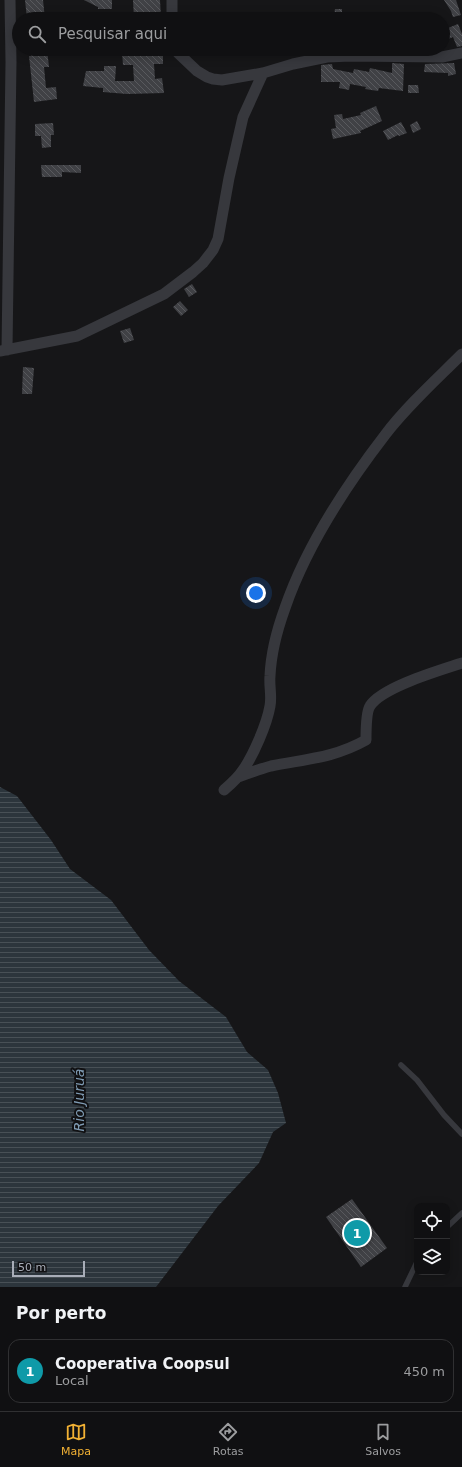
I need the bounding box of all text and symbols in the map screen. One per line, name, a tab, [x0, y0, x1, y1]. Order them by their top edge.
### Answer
search box	[12, 12, 450, 56]
icon: search	[26, 23, 48, 45]
text: Pesquisar aqui	[58, 25, 167, 43]
your location	[246, 583, 266, 603]
water label: Rio Juruá	[71, 1069, 87, 1131]
map controls	[414, 1203, 450, 1275]
button: locate	[414, 1203, 450, 1239]
pin: 1	[344, 1218, 370, 1248]
button: layers	[414, 1239, 450, 1275]
scale bar	[12, 1259, 85, 1278]
text: 50 m	[18, 1261, 46, 1274]
text: Por perto	[16, 1303, 106, 1323]
text: Cooperativa Coopsul	[55, 1355, 230, 1373]
text: 1	[25, 1364, 35, 1379]
text: 450 m	[403, 1364, 445, 1379]
text: Local	[55, 1373, 89, 1388]
tab: Mapa	[61, 1421, 91, 1458]
tab: Rotas	[213, 1421, 243, 1458]
tab: Salvos	[365, 1421, 401, 1458]

